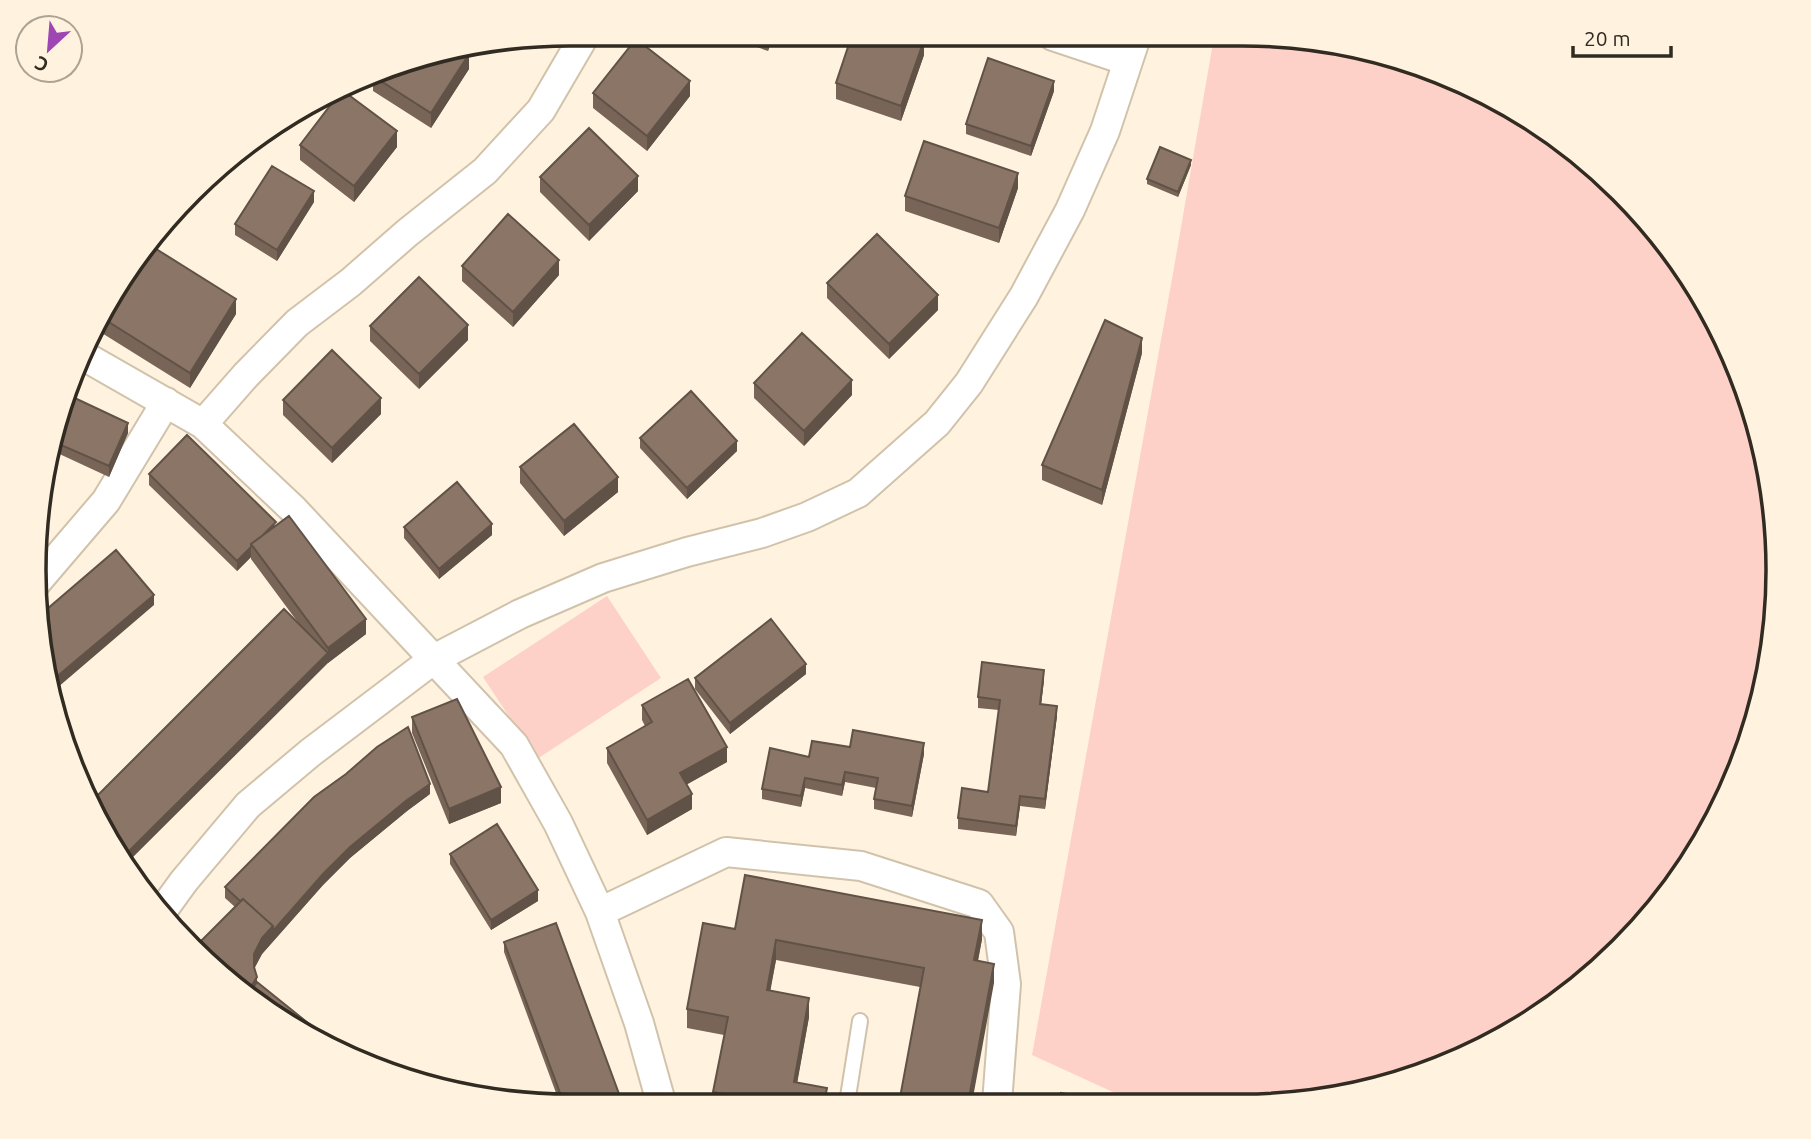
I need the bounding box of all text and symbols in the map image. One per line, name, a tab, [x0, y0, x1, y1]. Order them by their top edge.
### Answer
north arrow	[14, 14, 84, 84]
scale bar	[1573, 14, 1671, 58]
text: 20 m	[1584, 26, 1631, 50]
text: С	[31, 52, 52, 77]

